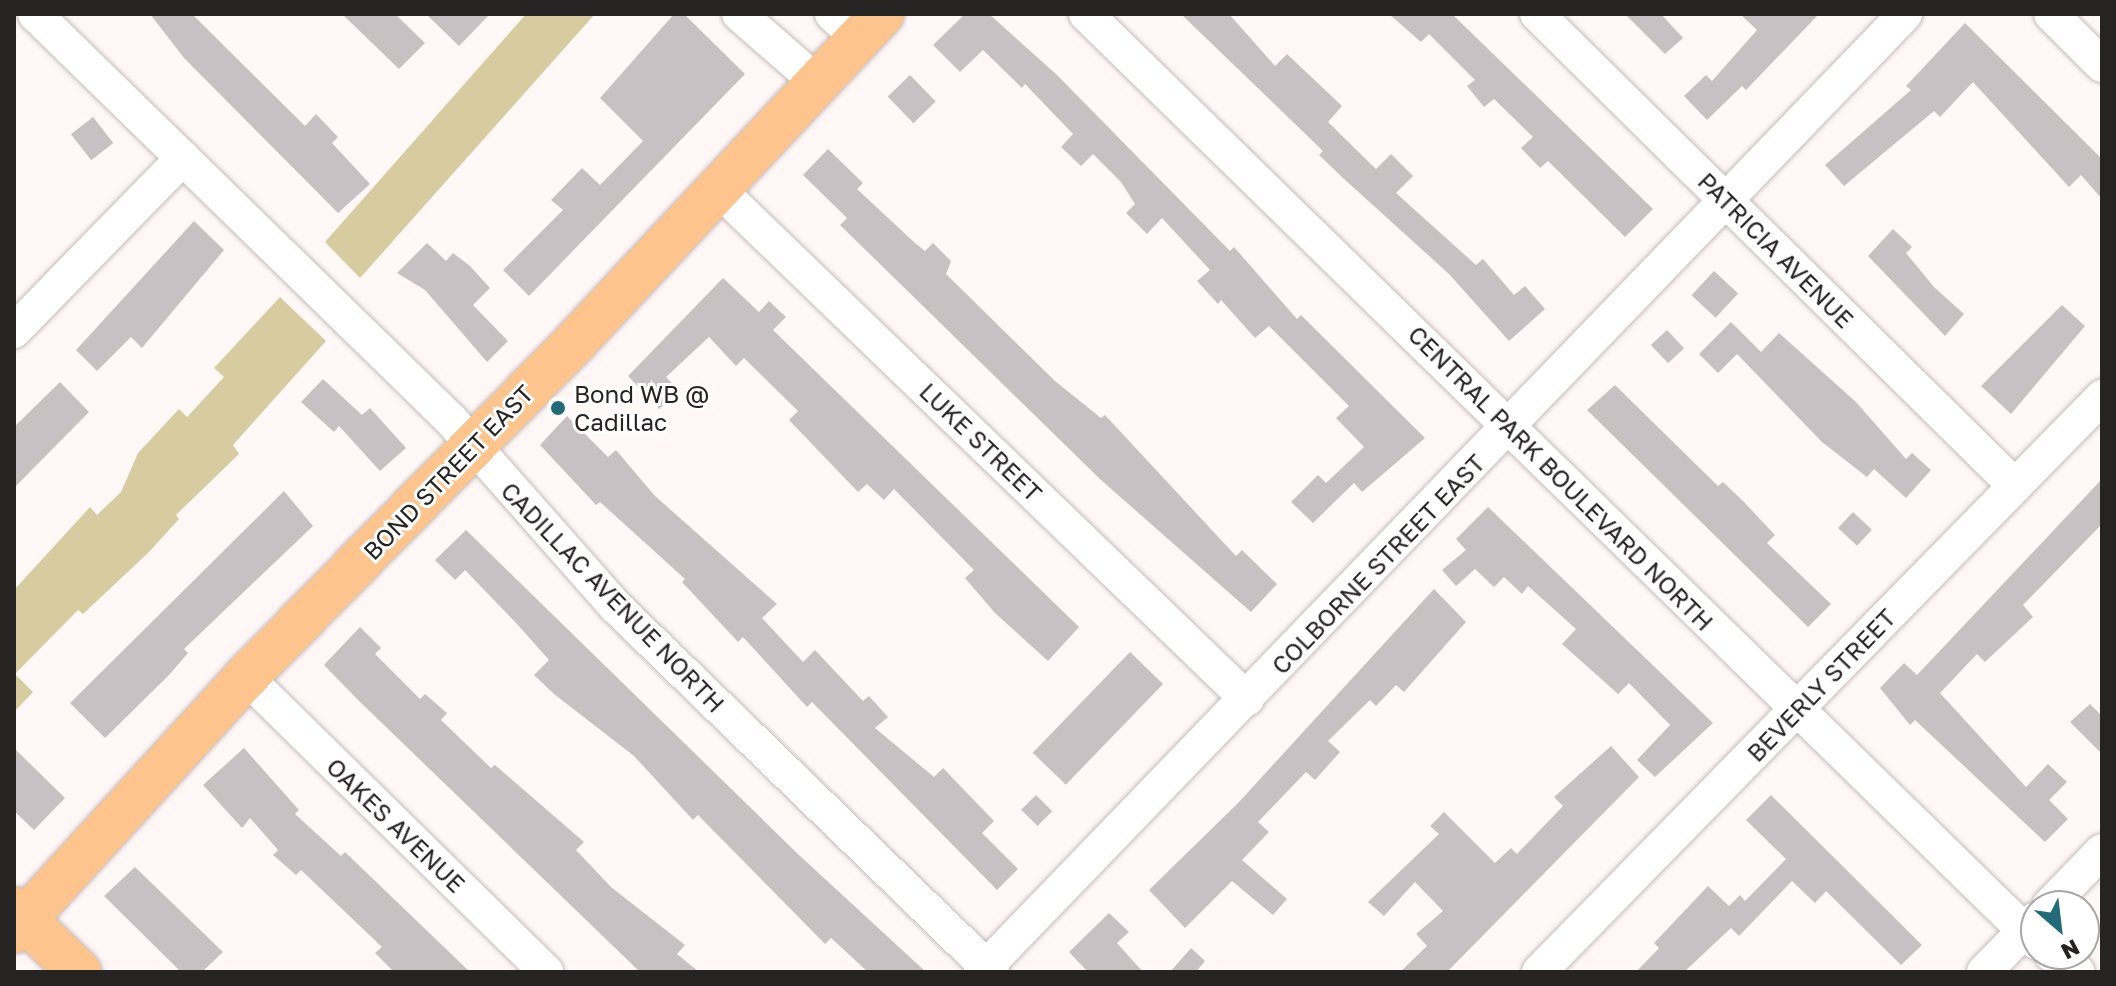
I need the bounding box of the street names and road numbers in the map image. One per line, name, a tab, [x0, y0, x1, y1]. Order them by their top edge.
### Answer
street label: PATRICIA AVENUE	[1692, 166, 1860, 334]
street label: CENTRAL PARK BOULEVARD NORTH	[1403, 320, 1719, 636]
street label: LUKE STREET	[914, 377, 1048, 507]
street label: BOND STREET EAST	[357, 379, 539, 565]
street label: COLBORNE STREET EAST	[1266, 448, 1490, 680]
street label: CADILLAC AVENUE NORTH	[495, 476, 731, 718]
street label: BEVERLY STREET	[1741, 603, 1901, 767]
street label: OAKES AVENUE	[321, 752, 471, 898]

